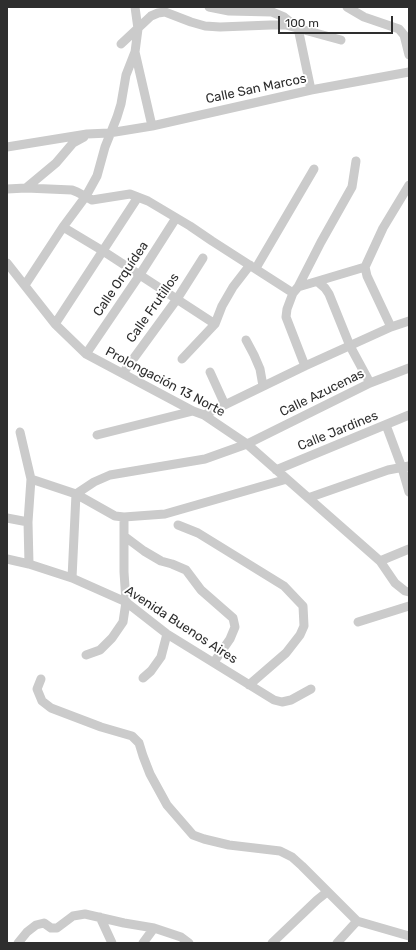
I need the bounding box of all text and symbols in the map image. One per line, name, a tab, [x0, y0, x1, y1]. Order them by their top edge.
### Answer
scale bar	[280, 8, 395, 34]
text: 100 m	[285, 16, 319, 30]
street label: Calle San Marcos	[204, 71, 308, 107]
street label: Calle Orquídea	[90, 239, 152, 319]
street label: Calle Frutillos	[123, 270, 183, 346]
street label: Prolongación 13 Norte	[103, 344, 227, 420]
street label: Calle Azucenas	[277, 366, 367, 420]
street label: Calle Jardines	[295, 408, 381, 454]
street label: Avenida Buenos Aires	[122, 583, 240, 667]

